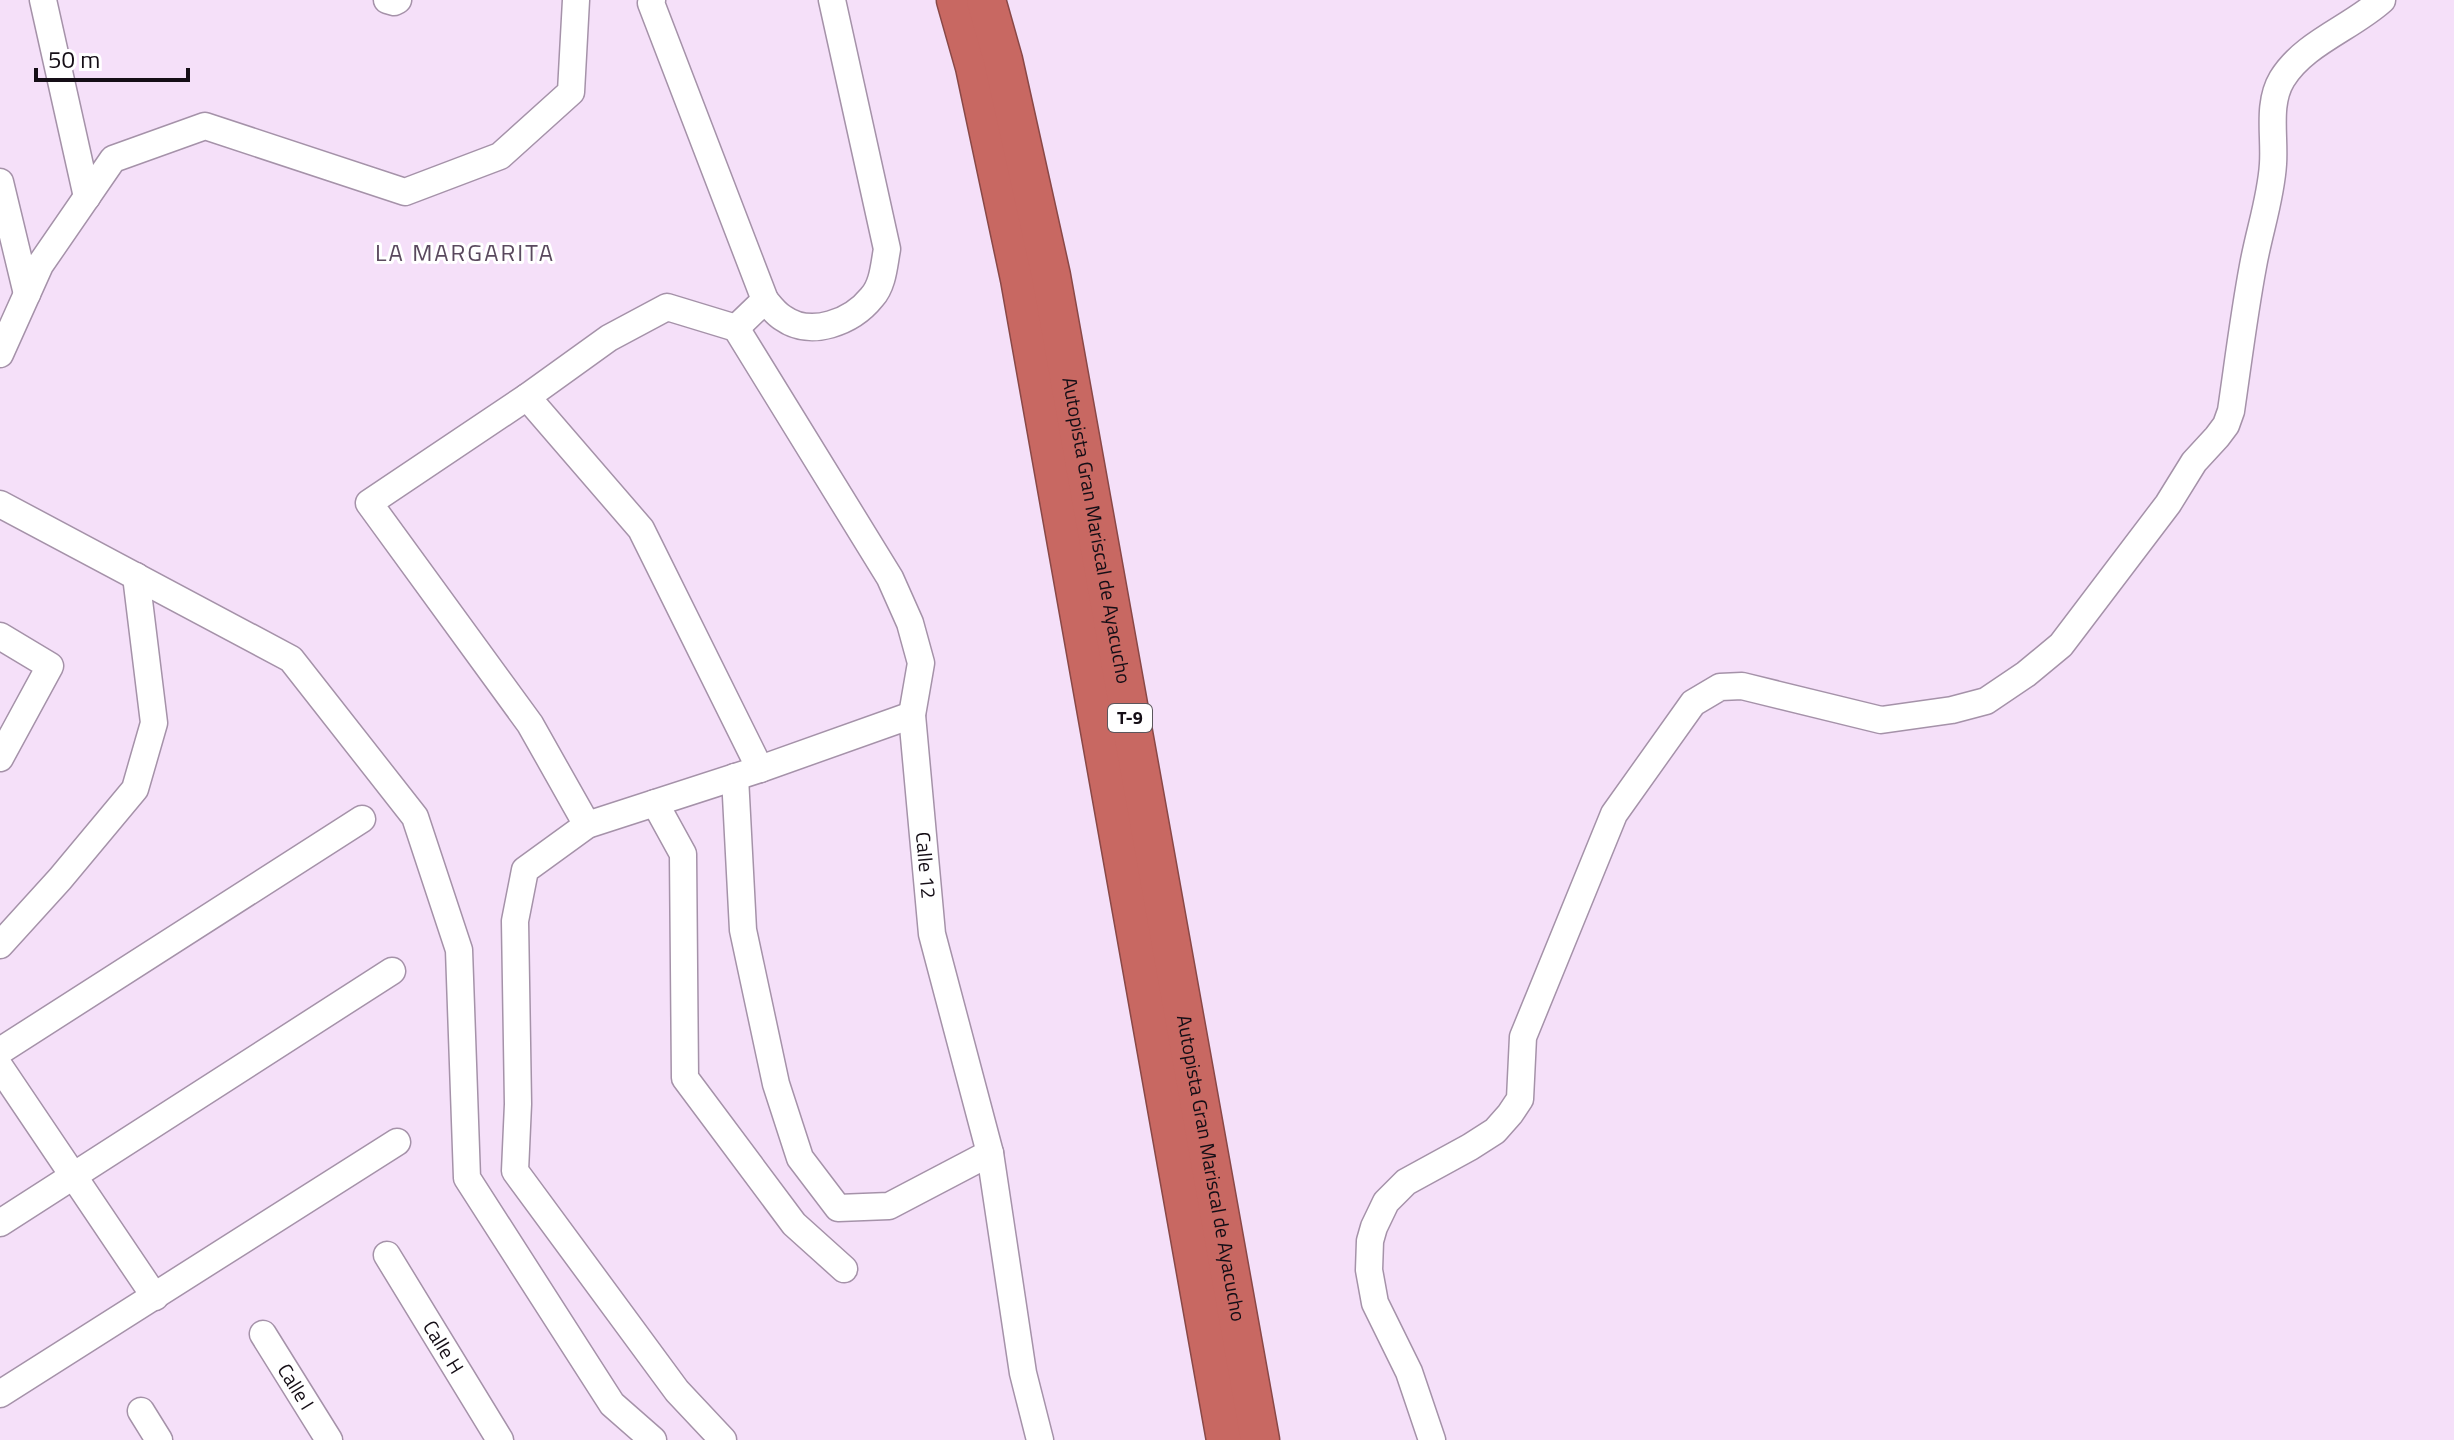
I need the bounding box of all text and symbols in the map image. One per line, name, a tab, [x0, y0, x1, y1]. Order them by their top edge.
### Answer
scale bar	[36, 32, 188, 82]
text: 50 m	[48, 41, 100, 77]
district label: LA MARGARITA	[375, 234, 555, 270]
street label: Autopista Gran Mariscal de Ayacucho	[1054, 374, 1140, 686]
road number: T-9	[1108, 704, 1152, 732]
street label: Calle 12	[908, 830, 945, 900]
street label: Autopista Gran Mariscal de Ayacucho	[1169, 1012, 1254, 1324]
street label: Calle H	[415, 1314, 472, 1380]
street label: Calle I	[270, 1357, 322, 1416]

